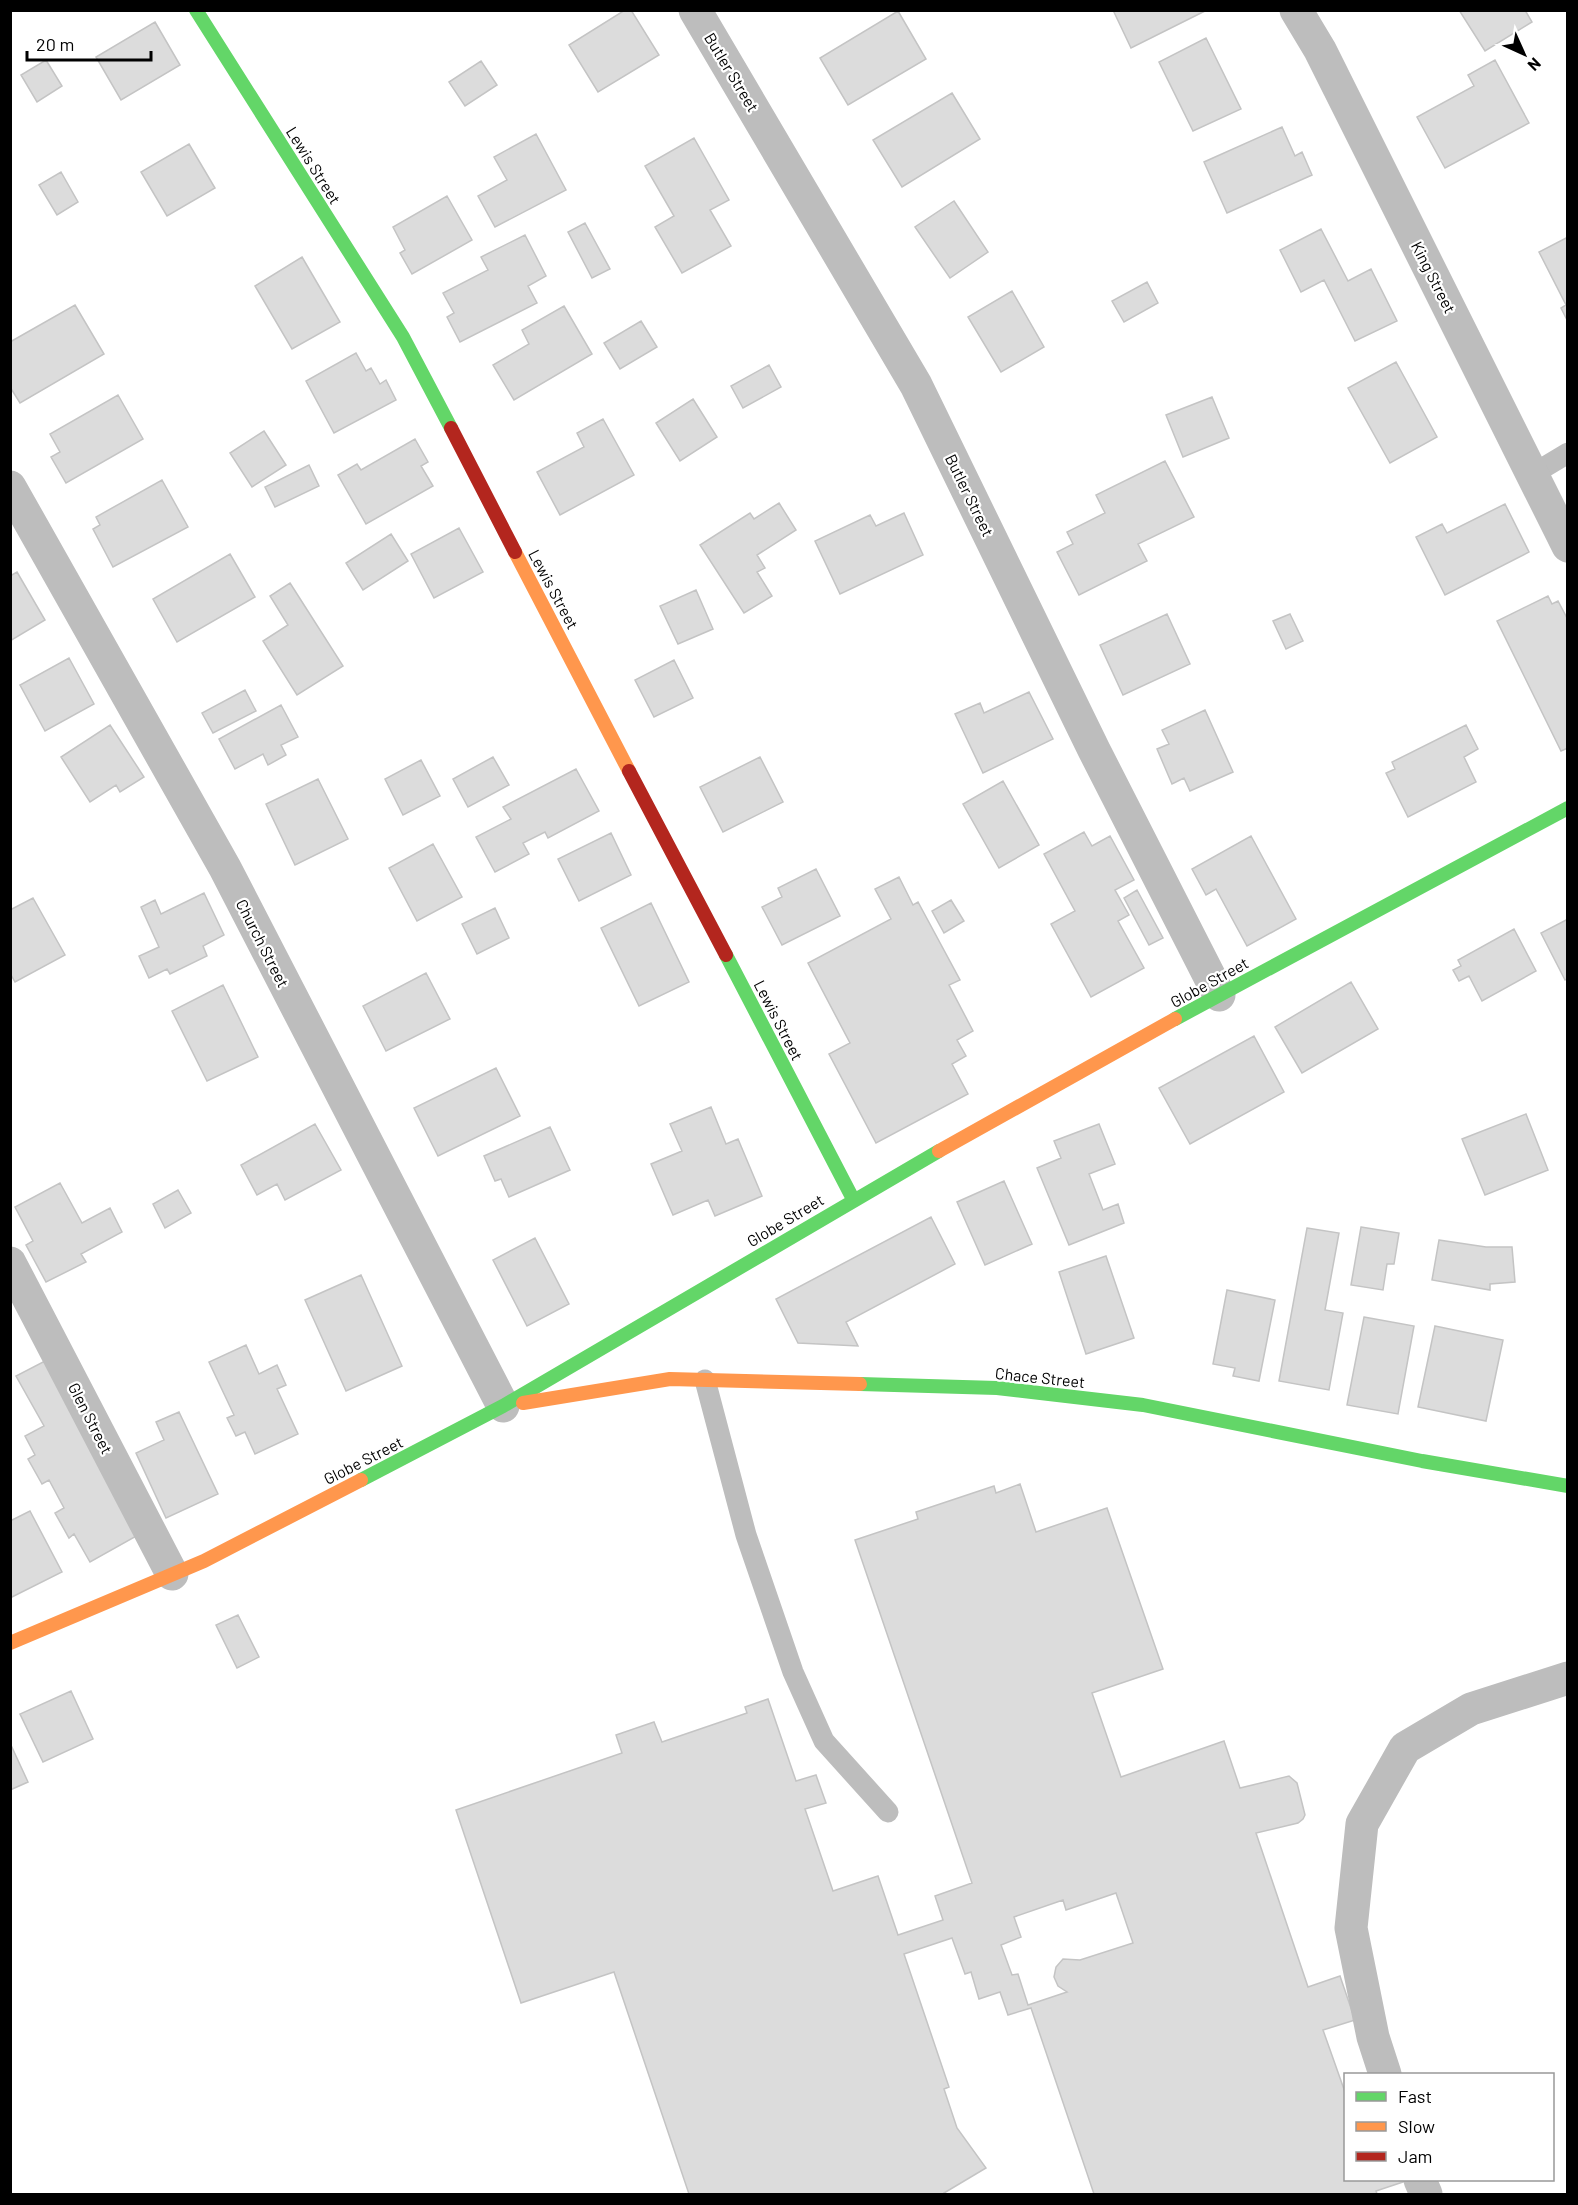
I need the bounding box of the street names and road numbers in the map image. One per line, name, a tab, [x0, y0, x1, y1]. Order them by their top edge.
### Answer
street label: Butler Street	[701, 29, 763, 115]
street label: Lewis Street	[283, 123, 345, 207]
street label: King Street	[1408, 238, 1460, 316]
street label: Butler Street	[942, 451, 998, 539]
street label: Lewis Street	[525, 546, 583, 632]
street label: Church Street	[233, 896, 293, 990]
street label: Globe Street	[1167, 953, 1251, 1011]
street label: Lewis Street	[751, 977, 807, 1063]
street label: Globe Street	[743, 1190, 827, 1250]
street label: Chace Street	[994, 1363, 1086, 1391]
street label: Glen Street	[65, 1379, 117, 1457]
street label: Globe Street	[320, 1432, 406, 1488]

